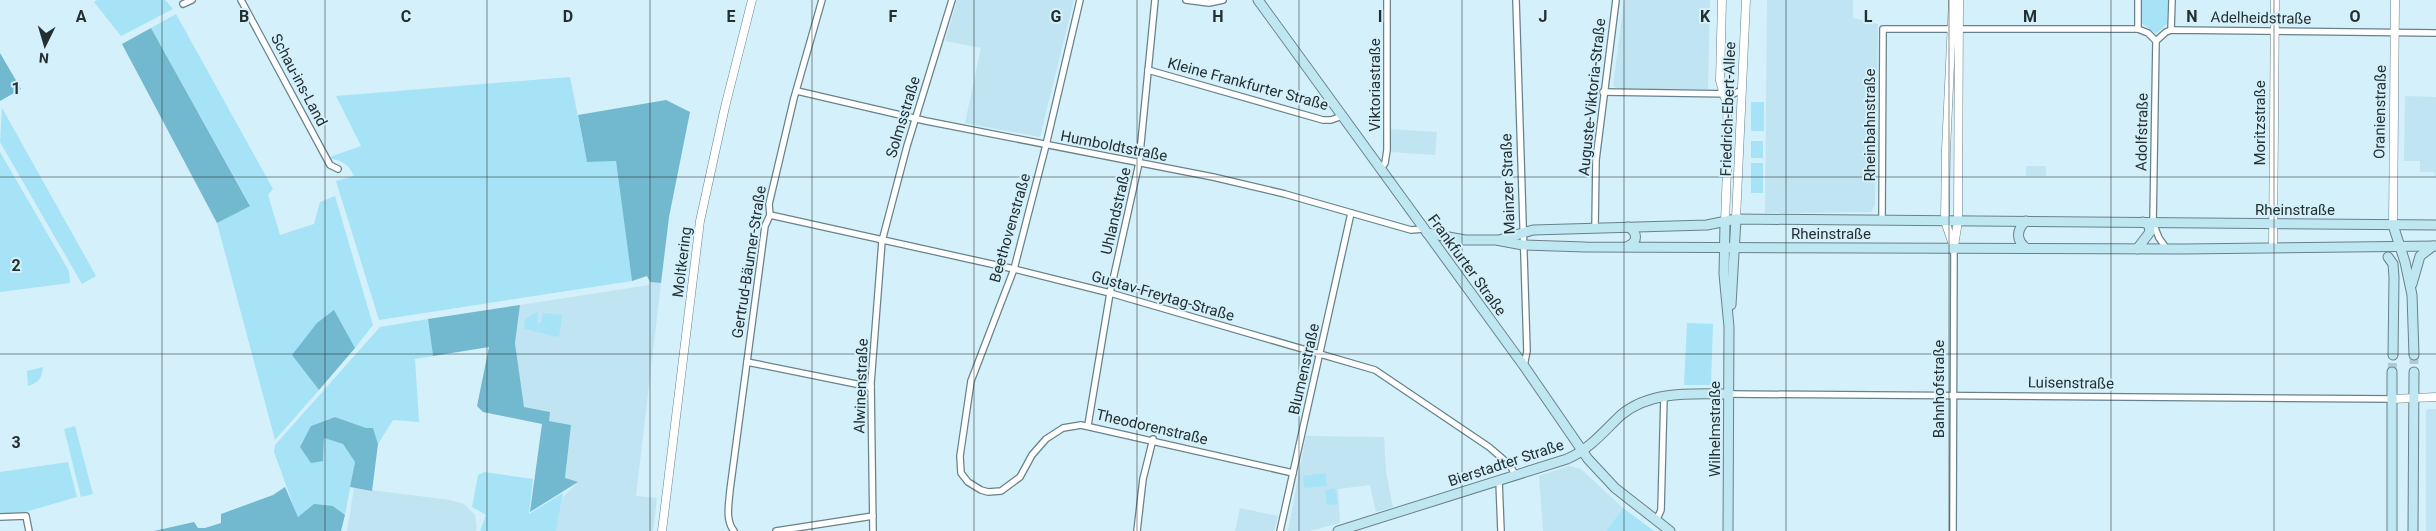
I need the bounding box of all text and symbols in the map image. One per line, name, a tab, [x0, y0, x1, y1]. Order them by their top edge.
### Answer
text: A	[76, 7, 87, 26]
text: B	[239, 7, 249, 26]
text: C	[401, 7, 411, 26]
text: D	[563, 7, 573, 26]
text: E	[727, 7, 736, 26]
text: F	[889, 7, 898, 26]
text: G	[1051, 7, 1062, 26]
text: H	[1212, 7, 1224, 26]
text: I	[1378, 7, 1382, 26]
text: J	[1539, 7, 1547, 26]
text: K	[1700, 7, 1711, 26]
text: L	[1864, 7, 1873, 26]
text: M	[2023, 7, 2037, 26]
text: N	[2186, 7, 2198, 26]
text: O	[2349, 7, 2361, 26]
street label: Adelheidstraße	[2211, 8, 2312, 28]
street label: Auguste-Viktoria-Straße	[1575, 17, 1609, 177]
north arrow	[20, 20, 70, 70]
street label: Schau-ins-Land	[267, 31, 331, 129]
street label: Viktoriastraße	[1366, 38, 1384, 132]
street label: Friedrich-Ebert-Allee	[1717, 41, 1739, 177]
text: N	[38, 50, 49, 66]
street label: Kleine Frankfurter Straße	[1166, 54, 1330, 114]
street label: Oranienstraße	[2370, 65, 2390, 159]
street label: Rheinbahnstraße	[1861, 68, 1879, 182]
street label: Solmsstraße	[882, 74, 924, 160]
text: 1	[11, 79, 21, 98]
street label: Moritzstraße	[2251, 80, 2269, 166]
street label: Adolfstraße	[2132, 93, 2152, 171]
street label: Humboldtstraße	[1059, 127, 1169, 165]
street label: Mainzer Straße	[1497, 133, 1519, 235]
street label: Uhlandstraße	[1097, 166, 1135, 256]
street label: Beethovenstraße	[986, 171, 1034, 285]
street label: Gertrud-Bäumer-Straße	[728, 184, 770, 340]
street label: Rheinstraße	[2255, 201, 2335, 219]
street label: Frankfurter Straße	[1424, 211, 1510, 319]
street label: Rheinstraße	[1791, 225, 1871, 243]
street label: Moltkering	[669, 226, 695, 298]
text: 2	[11, 256, 21, 275]
street label: Gustav-Freytag-Straße	[1089, 267, 1237, 325]
street label: Blumenstraße	[1285, 322, 1323, 416]
street label: Alwinenstraße	[850, 338, 872, 434]
street label: Bahnhofstraße	[1930, 340, 1948, 438]
street label: Luisenstraße	[2028, 373, 2114, 393]
street label: Wilhelmstraße	[1706, 381, 1724, 477]
street label: Theodorenstraße	[1094, 405, 1210, 449]
text: 3	[11, 433, 21, 452]
street label: Bierstadter Straße	[1446, 436, 1566, 490]

